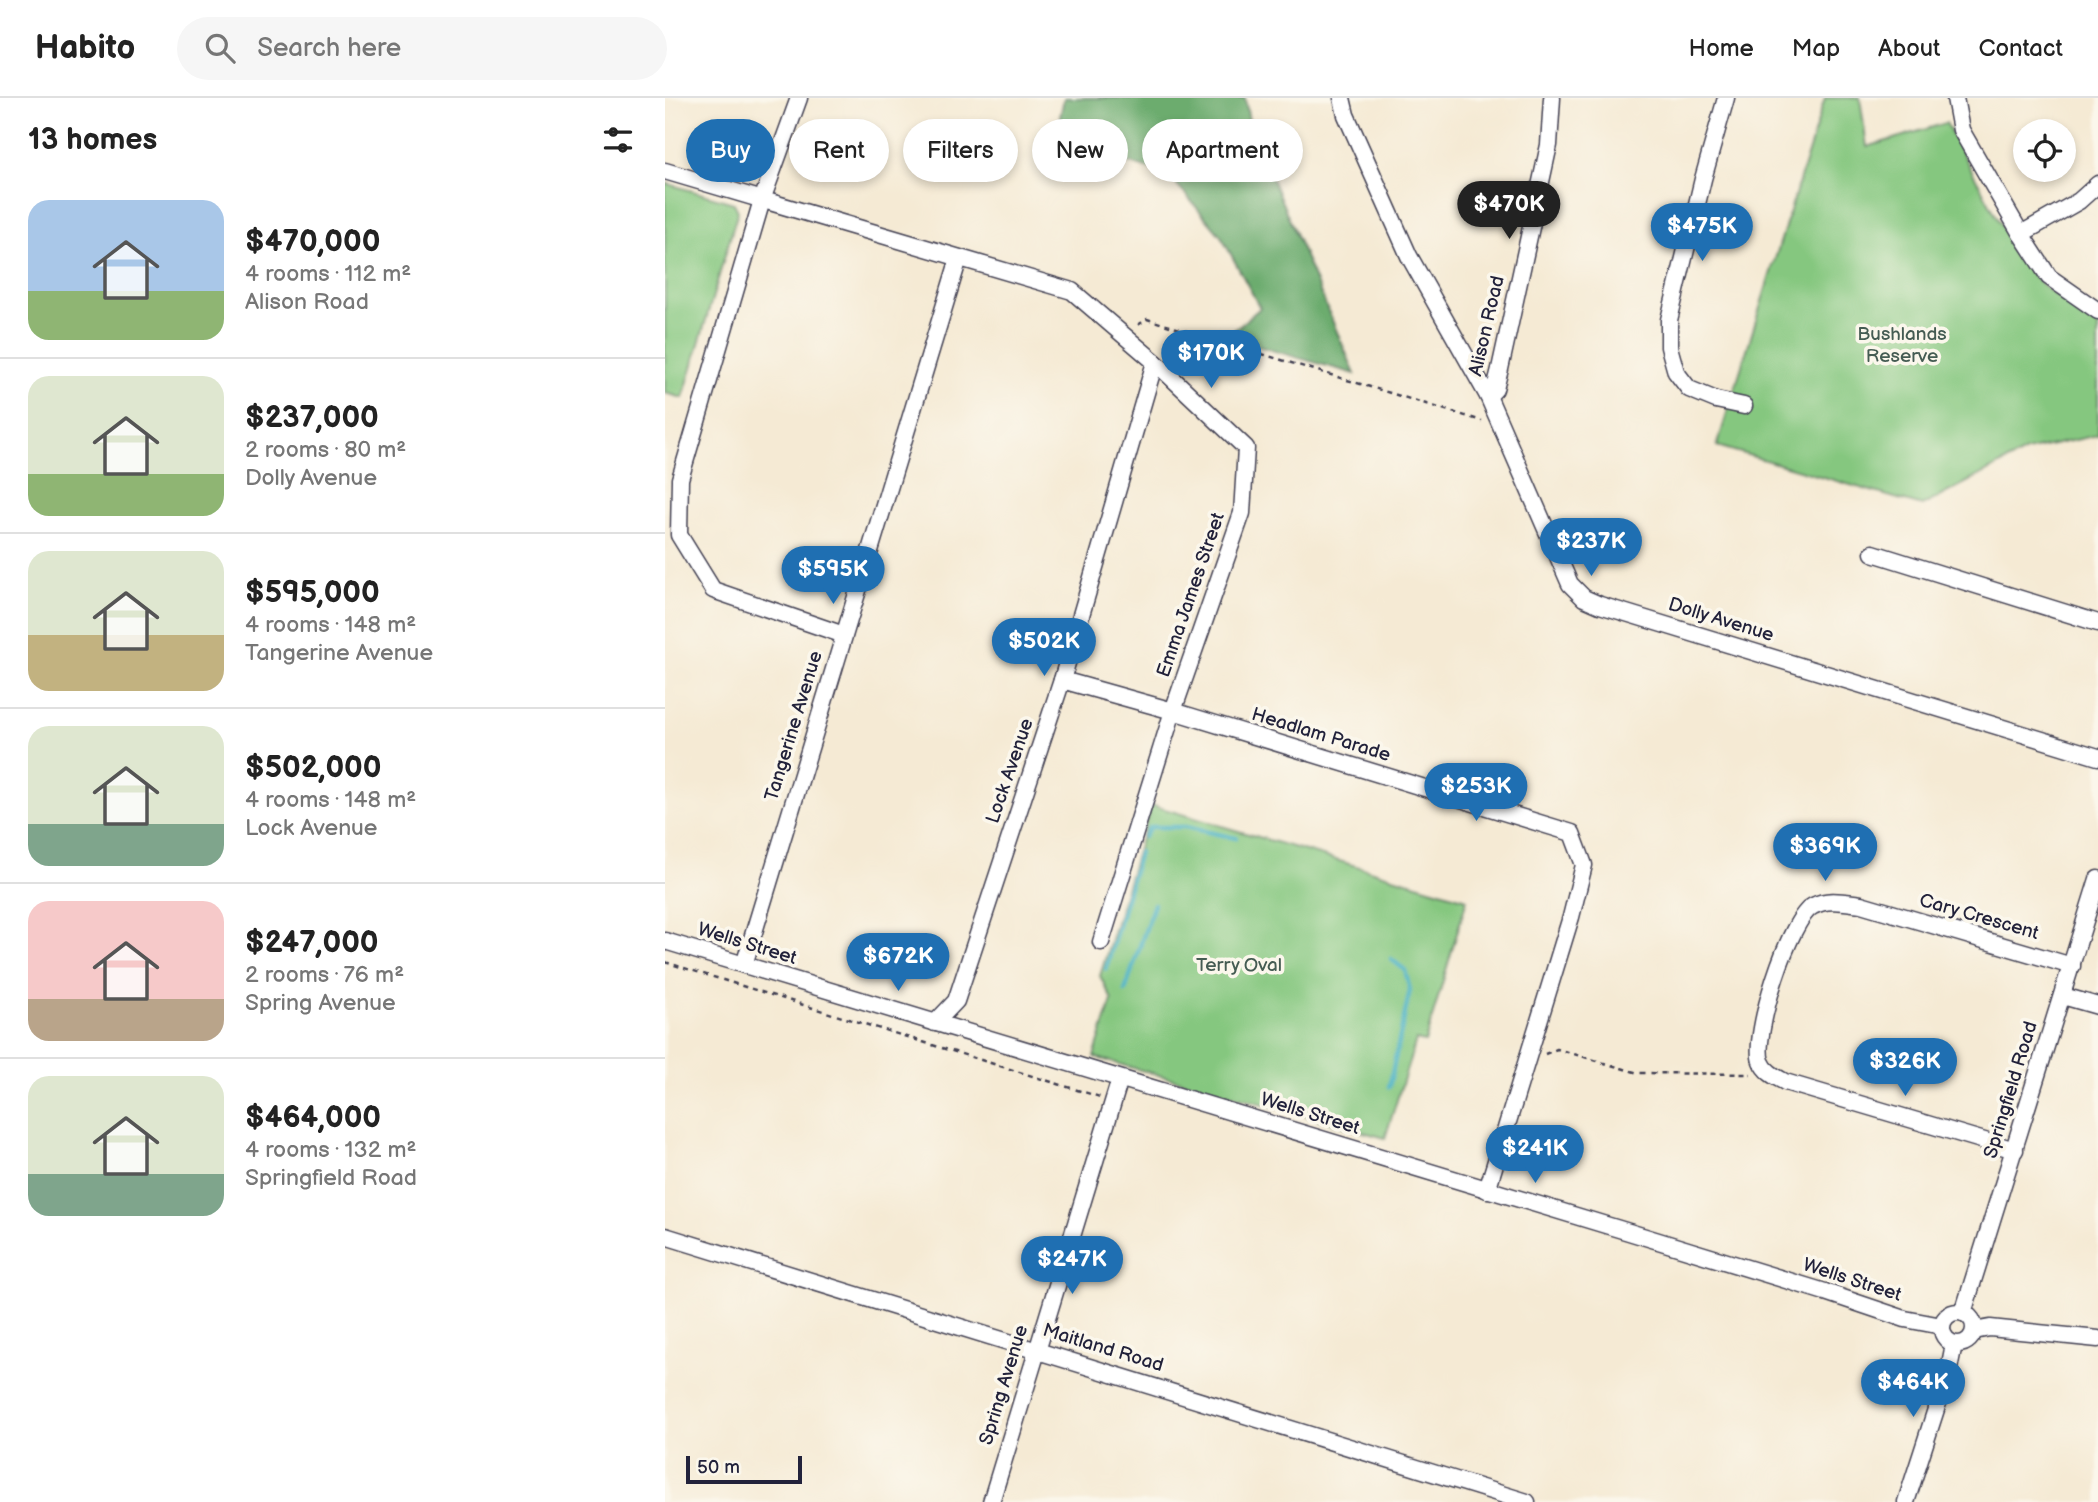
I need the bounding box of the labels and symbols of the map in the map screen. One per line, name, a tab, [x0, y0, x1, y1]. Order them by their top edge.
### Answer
pin: $470K	[1460, 181, 1558, 241]
pin: $475K	[1653, 204, 1751, 263]
street label: Alison Road	[1464, 274, 1510, 378]
park label: Bushlands Reserve	[1857, 323, 1947, 368]
pin: $170K	[1162, 330, 1260, 390]
street label: Emma James Street	[1152, 510, 1230, 680]
pin: $237K	[1542, 518, 1640, 578]
pin: $595K	[784, 546, 882, 606]
street label: Dolly Avenue	[1665, 593, 1777, 647]
pin: $502K	[995, 618, 1093, 678]
street label: Tangerine Avenue	[760, 648, 828, 804]
street label: Headlam Parade	[1249, 703, 1393, 767]
street label: Lock Avenue	[981, 716, 1039, 826]
pin: $253K	[1427, 764, 1525, 823]
pin: $369K	[1776, 824, 1874, 883]
street label: Cary Crescent	[1917, 889, 2042, 945]
street label: Wells Street	[695, 918, 799, 970]
pin: $672K	[849, 934, 947, 993]
park label: Terry Oval	[1196, 954, 1282, 977]
street label: Springfield Road	[1979, 1019, 2043, 1161]
pin: $326K	[1856, 1038, 1954, 1098]
street label: Wells Street	[1258, 1088, 1362, 1140]
pin: $241K	[1486, 1126, 1584, 1185]
pin: $247K	[1023, 1236, 1121, 1296]
street label: Wells Street	[1800, 1253, 1904, 1307]
street label: Maitland Road	[1040, 1319, 1166, 1377]
street label: Spring Avenue	[975, 1322, 1033, 1448]
pin: $464K	[1864, 1360, 1962, 1419]
scale bar	[686, 1453, 801, 1485]

